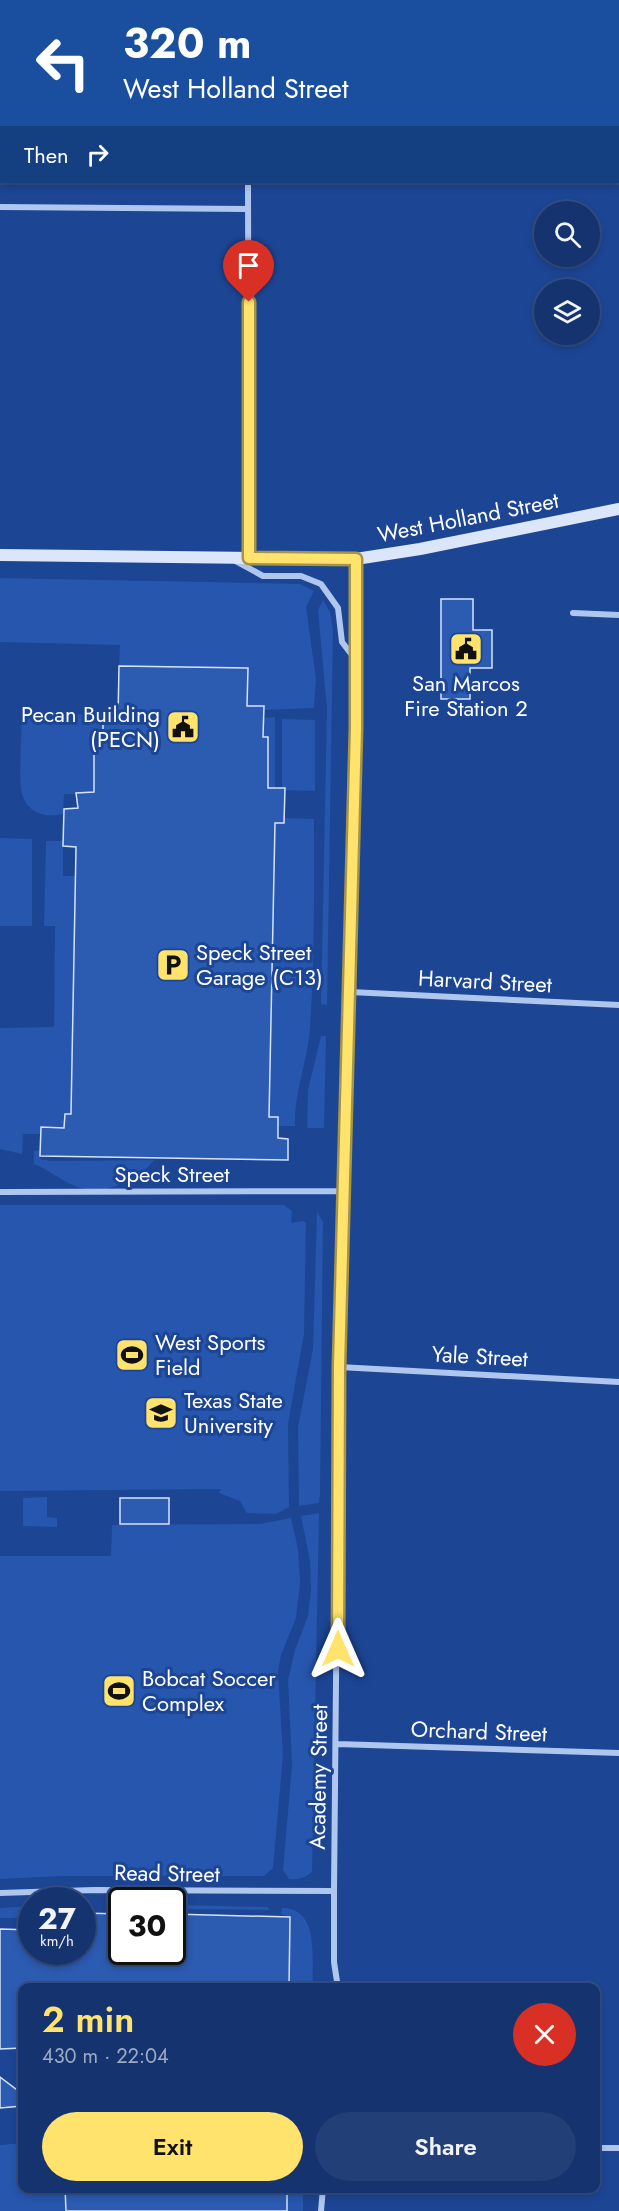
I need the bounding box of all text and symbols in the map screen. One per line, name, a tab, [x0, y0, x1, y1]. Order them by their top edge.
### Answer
text: 320 m	[123, 13, 251, 74]
icon: left	[24, 24, 102, 102]
text: West Holland Street	[123, 69, 348, 108]
icon: right	[81, 138, 114, 171]
text: Then	[24, 139, 69, 171]
map controls	[534, 201, 600, 345]
button: search	[534, 201, 600, 267]
pin	[223, 240, 274, 302]
icon: arrive	[232, 249, 265, 282]
button: layers	[534, 279, 600, 345]
street label: West Holland Street	[375, 484, 562, 550]
public building icon: San Marcos Fire Station 2	[448, 631, 484, 667]
place label: San Marcos Fire Station 2	[404, 667, 528, 724]
place label: Pecan Building (PECN)	[21, 698, 160, 755]
public building icon: Pecan Building (PECN)	[165, 709, 201, 745]
place label: Speck Street Garage (C13)	[196, 936, 323, 993]
parking icon: Speck Street Garage (C13)	[155, 947, 191, 983]
street label: Harvard Street	[417, 962, 553, 1001]
street label: Speck Street	[114, 1158, 230, 1190]
place label: West Sports Field	[155, 1326, 266, 1383]
sports icon: West Sports Field	[114, 1337, 150, 1373]
street label: Yale Street	[431, 1338, 530, 1375]
place label: Texas State University	[184, 1384, 283, 1441]
school or university icon: Texas State University	[143, 1395, 179, 1431]
position arrow	[306, 1617, 370, 1681]
place label: Bobcat Soccer Complex	[142, 1662, 276, 1719]
sports icon: Bobcat Soccer Complex	[101, 1673, 137, 1709]
street label: Academy Street	[301, 1703, 335, 1850]
street label: Orchard Street	[410, 1713, 548, 1749]
street label: Read Street	[114, 1856, 221, 1890]
speed limit sign: 30	[108, 1887, 186, 1965]
text: 27	[38, 1897, 76, 1940]
text: km/h	[40, 1930, 74, 1952]
text: 2 min	[42, 1993, 134, 2045]
button: close	[513, 2003, 576, 2066]
text: 430 m · 22:04	[42, 2042, 169, 2071]
button: Exit	[42, 2112, 303, 2181]
button: Share	[315, 2112, 576, 2181]

